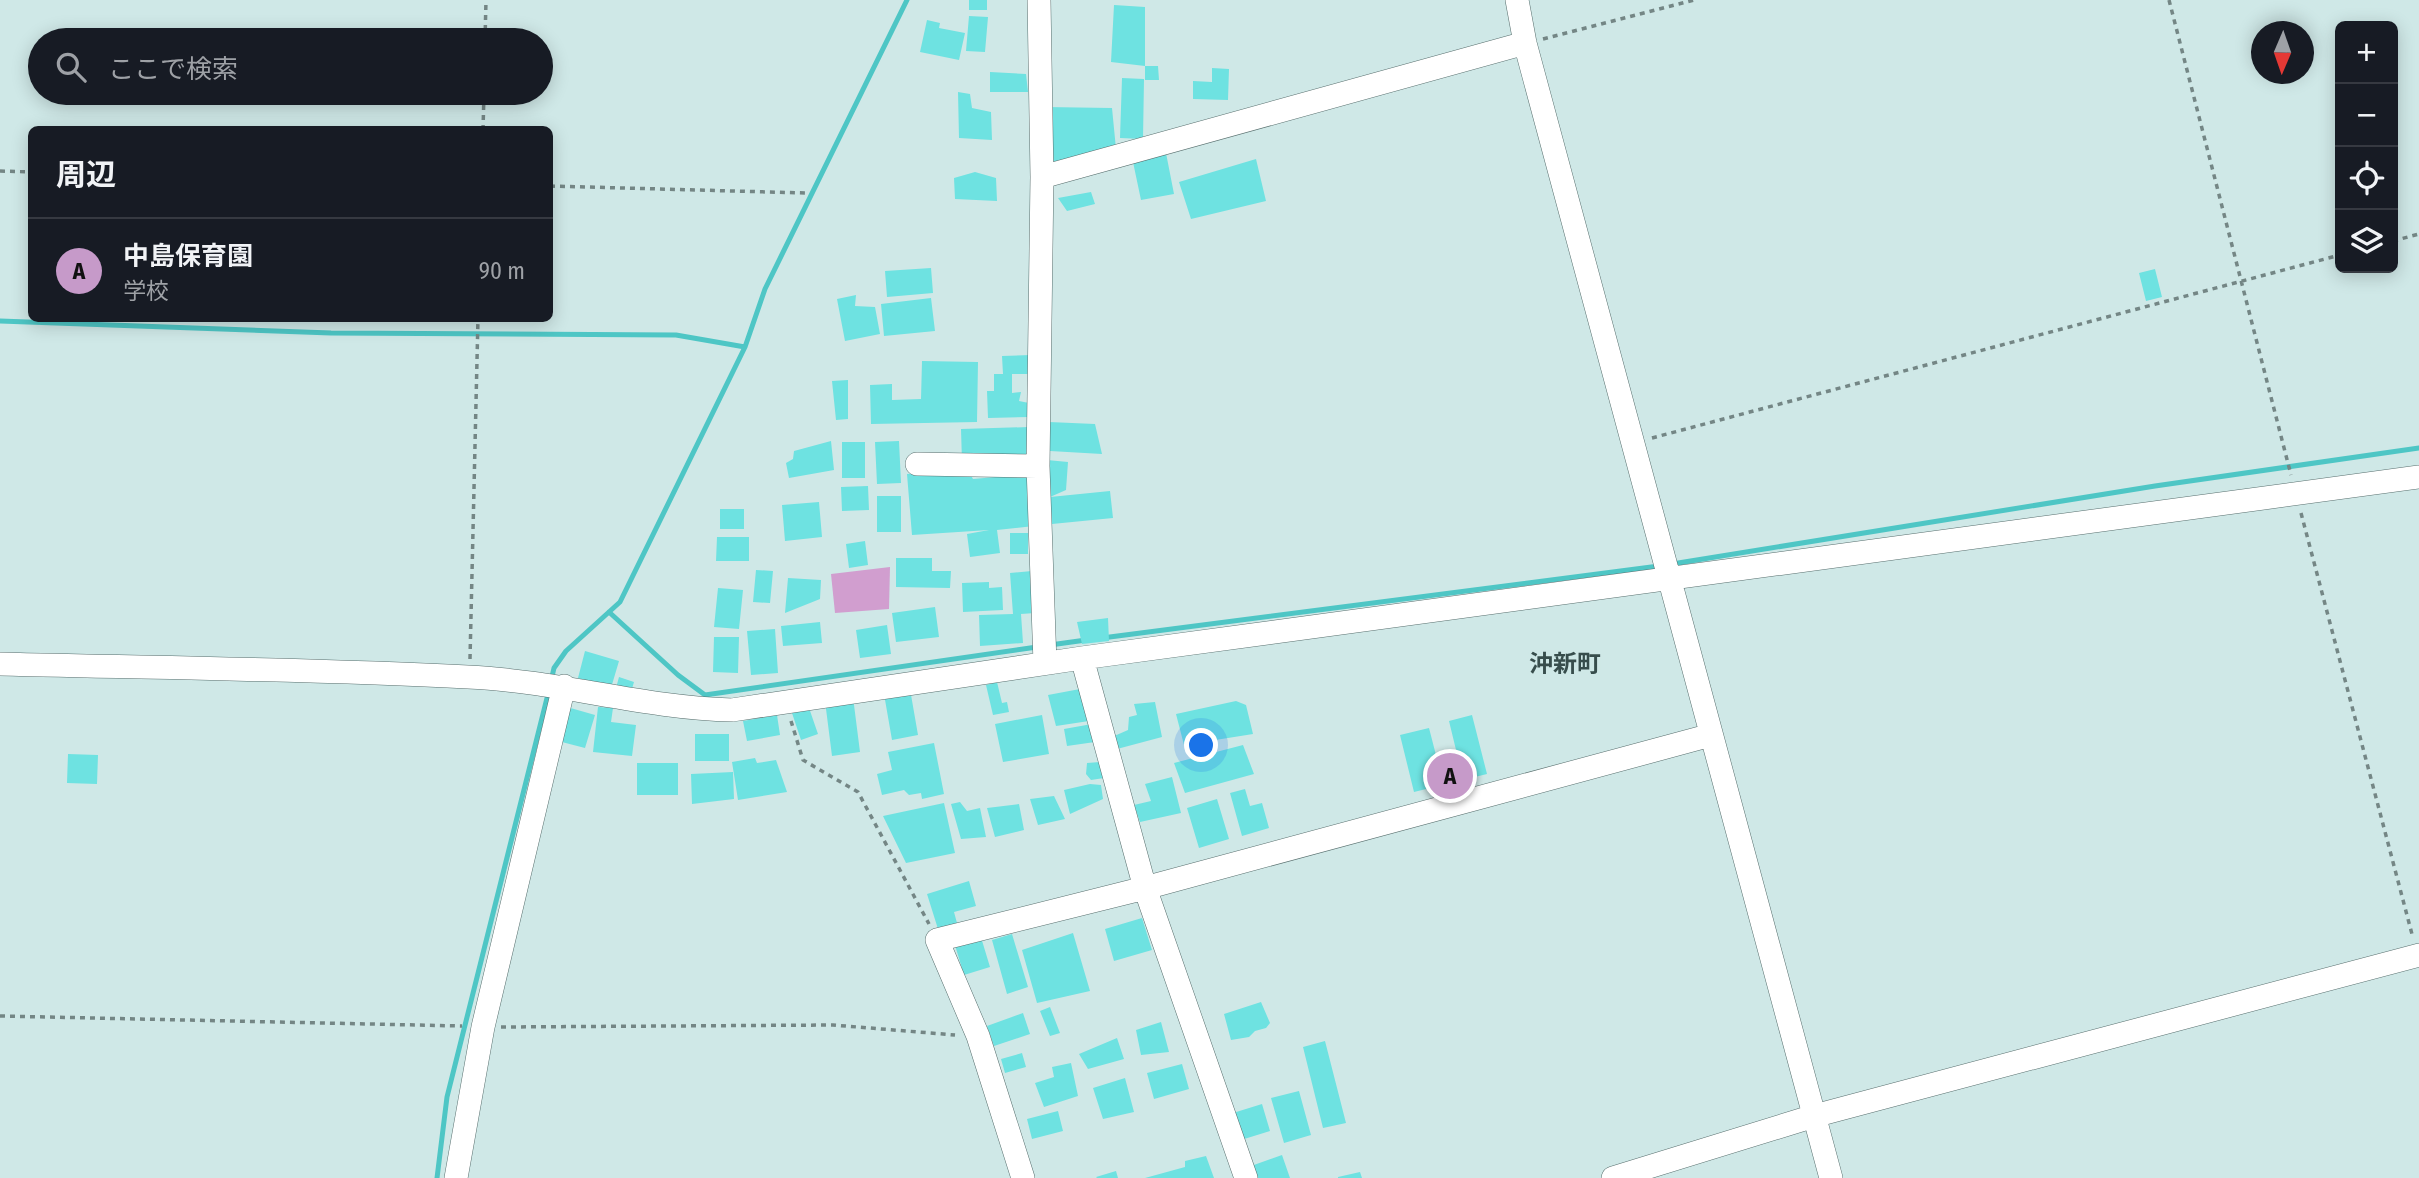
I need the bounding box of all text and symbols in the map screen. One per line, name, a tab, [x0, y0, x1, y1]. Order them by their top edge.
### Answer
north arrow	[2251, 21, 2314, 84]
map controls	[2335, 21, 2398, 273]
button: +	[2335, 21, 2398, 84]
search box	[28, 28, 553, 105]
icon: search	[52, 48, 90, 86]
text: ここで検索	[108, 54, 238, 85]
button: −	[2335, 84, 2398, 147]
button: locate	[2335, 147, 2398, 210]
text: 周辺	[56, 157, 116, 193]
button: layers	[2335, 210, 2398, 273]
text: 中島保育園	[123, 241, 253, 272]
text: A	[73, 257, 85, 285]
text: 90 m	[479, 257, 525, 285]
text: 学校	[123, 277, 169, 305]
district label: 沖新町	[1529, 650, 1601, 678]
your location	[1184, 728, 1218, 762]
pin: A	[1427, 750, 1473, 802]

